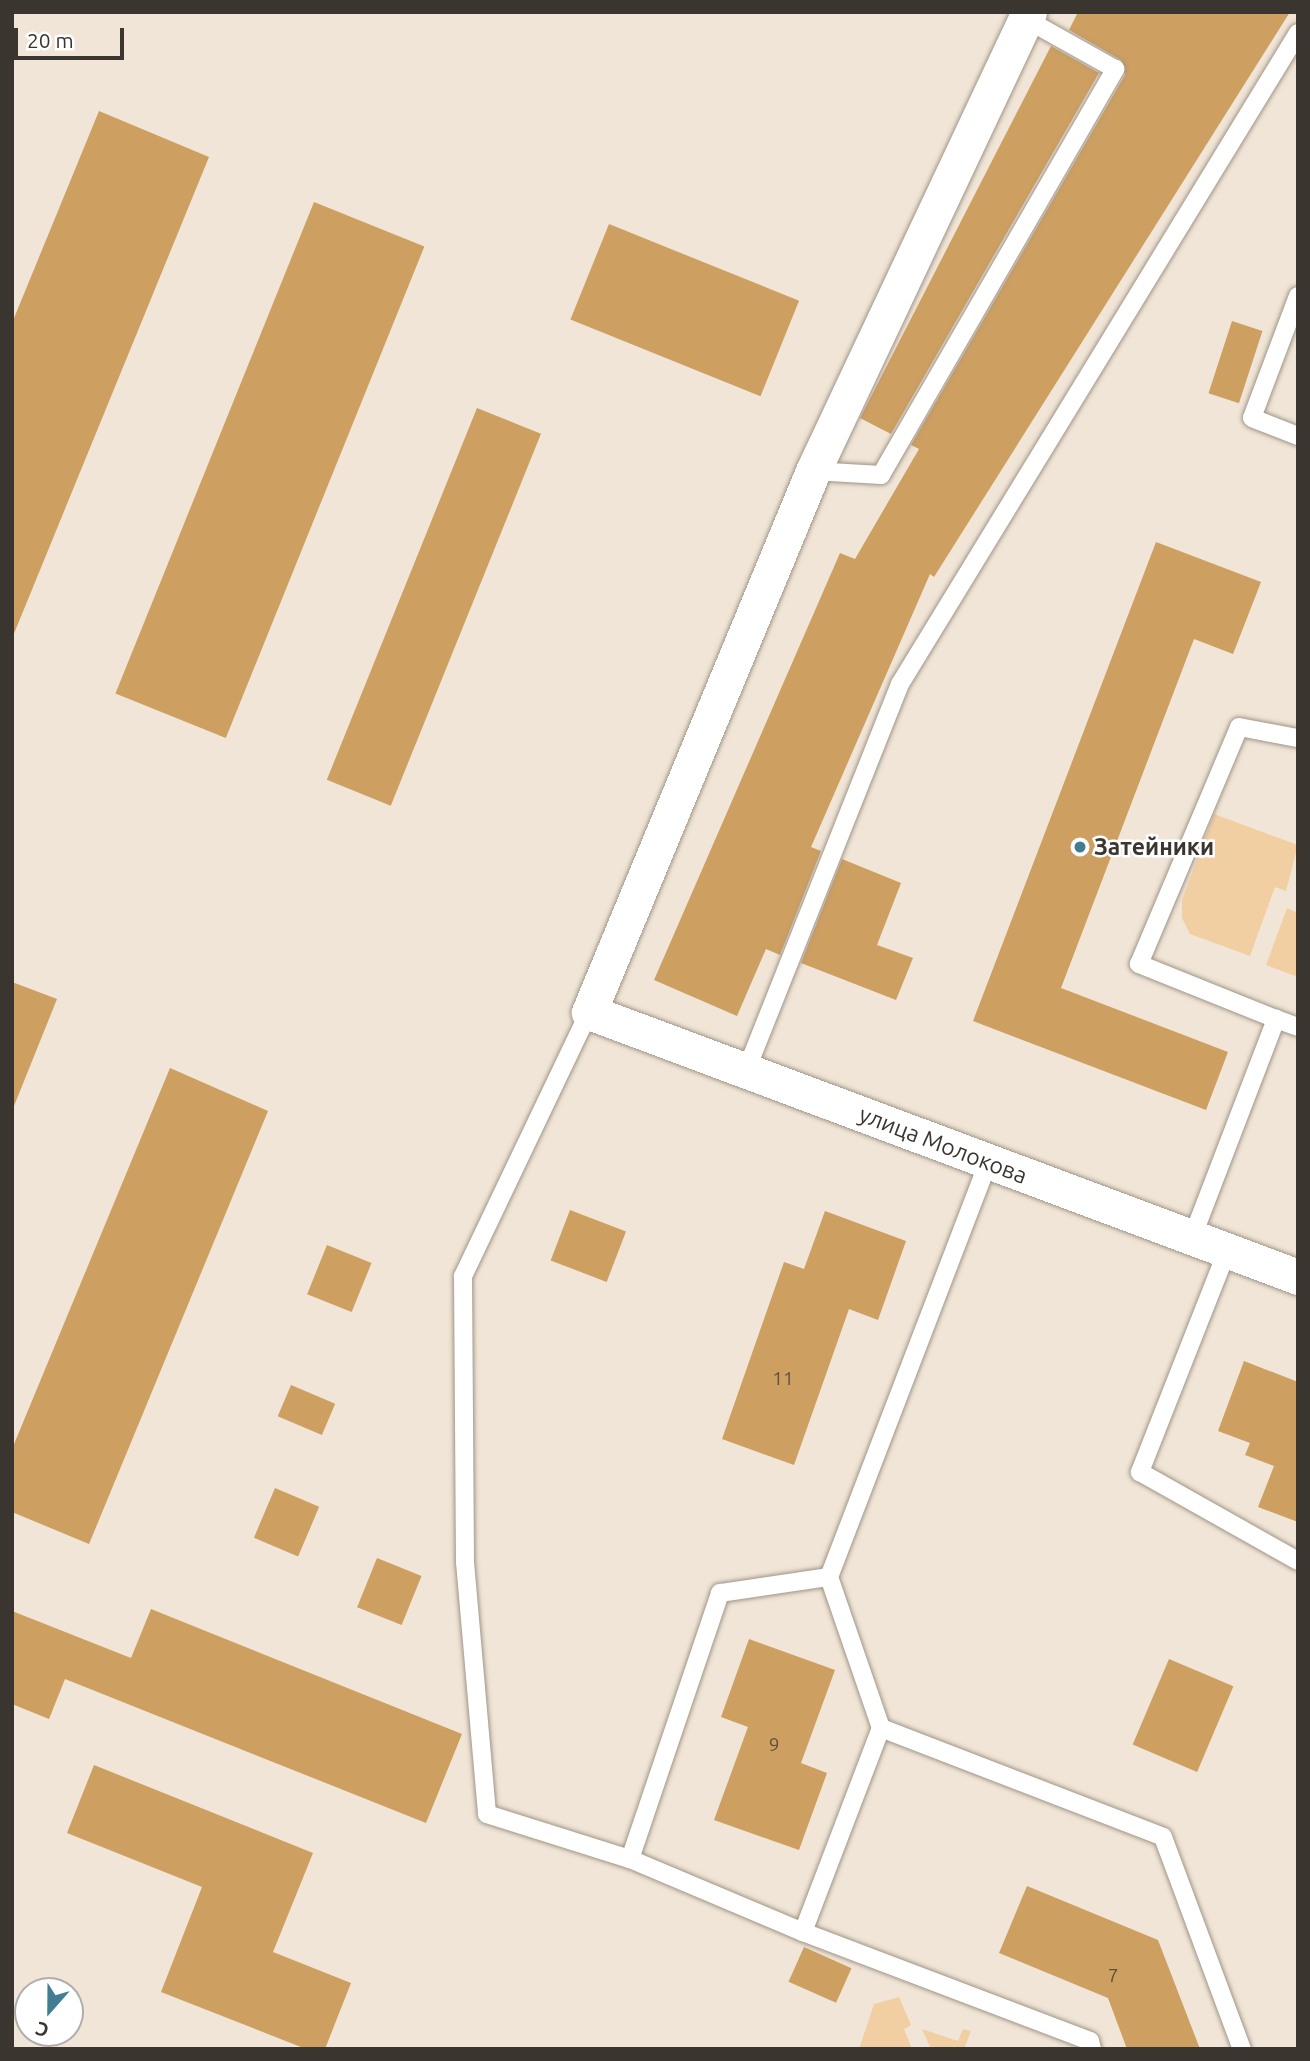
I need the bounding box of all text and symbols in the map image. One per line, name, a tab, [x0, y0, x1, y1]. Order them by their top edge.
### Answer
scale bar	[18, 14, 128, 58]
text: 20 m	[27, 28, 74, 52]
place label: Затейники	[1094, 833, 1214, 861]
marker: Затейники	[1072, 839, 1088, 855]
street label: улица Молокова	[855, 1100, 1031, 1190]
house number: 11	[772, 1368, 794, 1390]
house number: 9	[769, 1734, 779, 1756]
house number: 7	[1108, 1965, 1118, 1987]
north arrow	[14, 1977, 84, 2047]
text: С	[33, 2017, 52, 2042]

